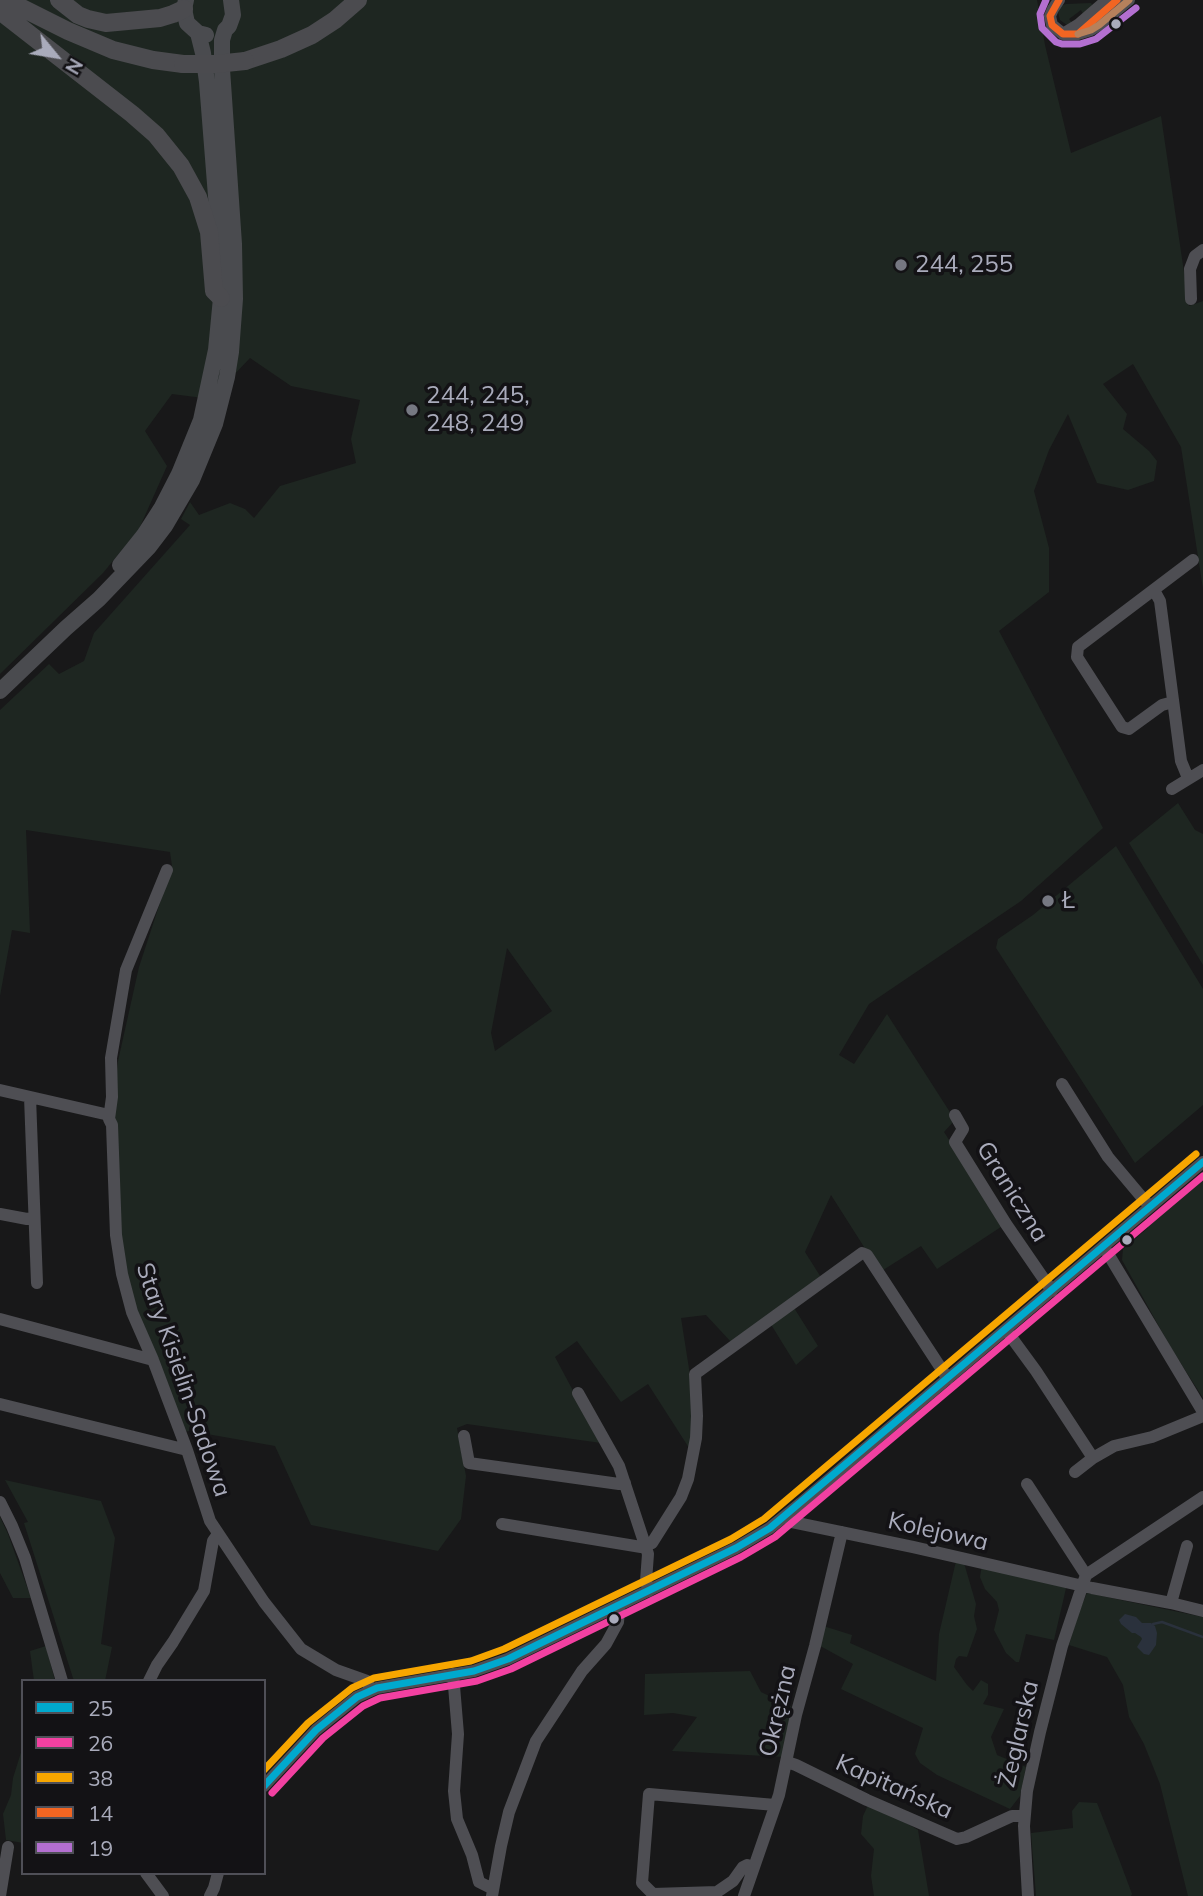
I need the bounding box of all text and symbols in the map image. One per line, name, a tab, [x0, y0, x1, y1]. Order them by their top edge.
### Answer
unlabelled marker	[1109, 17, 1123, 31]
north arrow	[21, 21, 91, 91]
text: N	[60, 54, 88, 79]
place label: 244, 255	[915, 251, 1013, 279]
marker: 244, 255	[893, 257, 909, 273]
place label: 244, 245, 248, 249	[426, 382, 530, 438]
marker: 244, 245, 248, 249	[404, 402, 420, 418]
place label: Ł	[1062, 887, 1075, 915]
marker: Ł	[1040, 893, 1056, 909]
street label: Graniczna	[970, 1136, 1054, 1248]
unlabelled marker	[1120, 1233, 1134, 1247]
street label: Stary Kisielin-Sadowa	[129, 1259, 237, 1501]
street label: Kolejowa	[885, 1507, 991, 1557]
unlabelled marker	[607, 1612, 621, 1626]
street label: Okrężna	[753, 1662, 803, 1760]
street label: Żeglarska	[993, 1678, 1045, 1790]
legend	[21, 1679, 266, 1875]
text: 25	[88, 1695, 113, 1721]
text: 26	[88, 1730, 113, 1756]
street label: Kapitańska	[831, 1748, 957, 1826]
text: 38	[88, 1765, 113, 1791]
text: 14	[88, 1800, 113, 1826]
text: 19	[88, 1835, 113, 1861]

